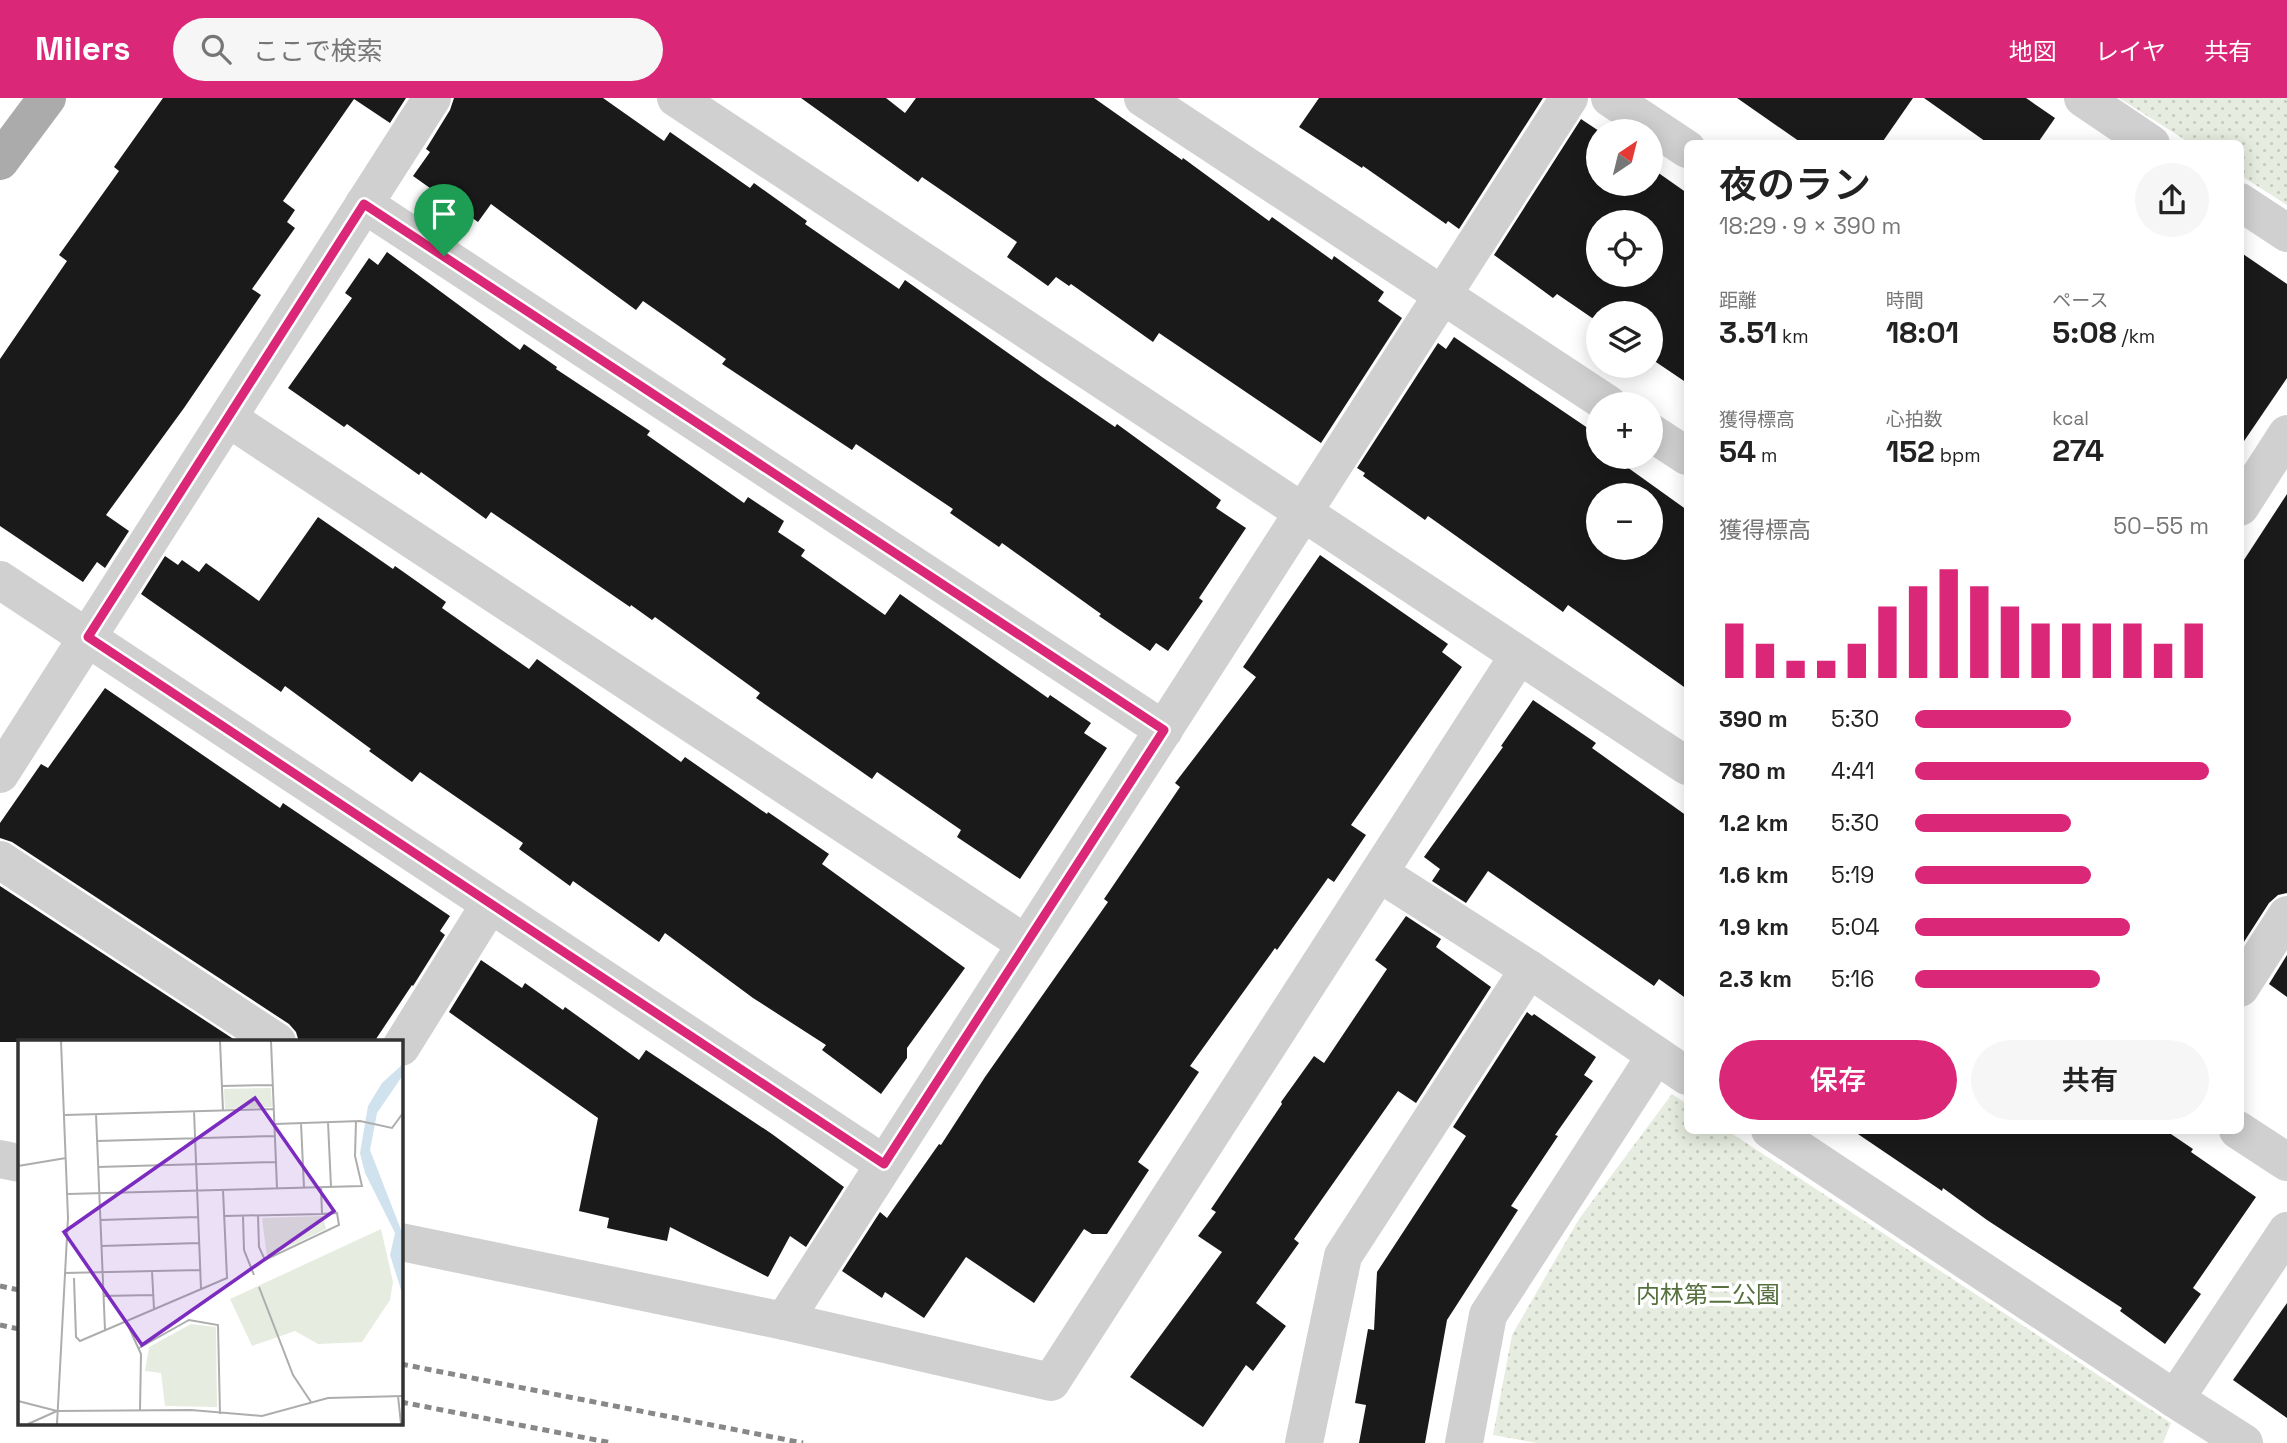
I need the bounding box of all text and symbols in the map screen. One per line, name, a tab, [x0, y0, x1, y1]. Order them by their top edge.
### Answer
search box	[173, 18, 663, 81]
text: Milers	[35, 28, 131, 70]
icon: search	[197, 30, 235, 68]
text: ここで検索	[253, 34, 383, 68]
text: 地図	[2009, 36, 2057, 67]
text: レイヤ	[2095, 36, 2166, 67]
text: 共有	[2204, 36, 2252, 67]
north arrow	[1586, 119, 1662, 196]
map controls	[1586, 119, 1663, 560]
text: 夜のラン	[1719, 161, 1871, 209]
button: share	[2135, 163, 2209, 237]
pin	[414, 184, 474, 256]
icon: arrive	[425, 195, 463, 233]
button: locate	[1586, 210, 1663, 287]
text: 18:29 · 9 × 390 m	[1719, 211, 1901, 241]
text: 距離	[1719, 288, 1757, 313]
text: 時間	[1886, 288, 1924, 313]
text: ペース	[2052, 288, 2108, 313]
button: layers	[1586, 301, 1663, 378]
text: 3.51	[1719, 313, 1777, 352]
text: 18:01	[1886, 313, 1959, 352]
text: 5:08	[2052, 313, 2117, 352]
text: km	[1777, 324, 1809, 349]
text: /km	[2117, 324, 2155, 349]
button: +	[1586, 392, 1663, 469]
text: kcal	[2052, 406, 2089, 431]
text: 獲得標高	[1719, 407, 1795, 432]
text: 心拍数	[1886, 407, 1943, 432]
text: 274	[2052, 431, 2104, 470]
text: 54	[1719, 432, 1756, 471]
text: 152	[1886, 432, 1935, 471]
text: m	[1756, 443, 1777, 468]
text: bpm	[1935, 443, 1981, 468]
button: −	[1586, 483, 1663, 560]
text: 50–55 m	[2113, 511, 2209, 541]
text: 獲得標高	[1719, 515, 1811, 545]
text: 390 m	[1719, 704, 1788, 734]
text: 5:30	[1831, 704, 1879, 734]
text: 780 m	[1719, 756, 1786, 786]
text: 4:41	[1831, 756, 1875, 786]
text: 1.2 km	[1719, 808, 1788, 838]
text: 5:30	[1831, 808, 1879, 838]
text: 1.6 km	[1719, 860, 1789, 890]
text: 5:19	[1831, 860, 1874, 890]
text: 1.9 km	[1719, 912, 1789, 942]
text: 5:04	[1831, 912, 1880, 942]
text: 2.3 km	[1719, 964, 1792, 994]
text: 5:16	[1831, 964, 1874, 994]
inset map	[18, 1040, 402, 1426]
button: 保存	[1719, 1040, 1957, 1120]
button: 共有	[1971, 1040, 2209, 1120]
park label: 内林第二公園	[1636, 1279, 1780, 1310]

